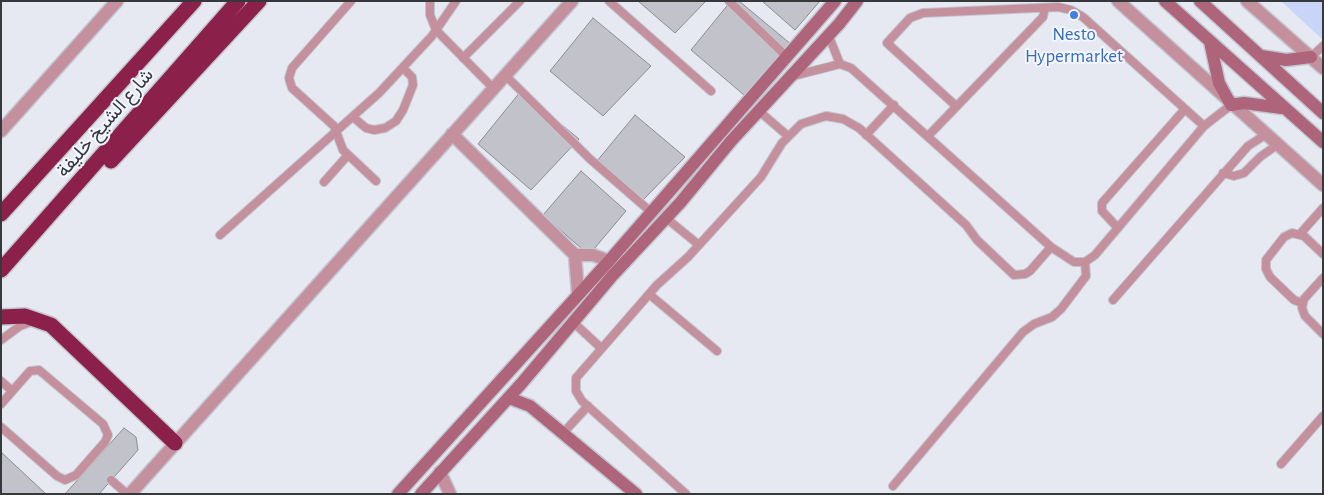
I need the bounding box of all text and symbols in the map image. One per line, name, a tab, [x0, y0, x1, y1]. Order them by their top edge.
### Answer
marker: Nesto Hypermarket	[1068, 9, 1080, 21]
place label: Nesto Hypermarket	[1025, 23, 1123, 67]
street label: شارع الشيخ خليفة	[52, 64, 158, 182]

